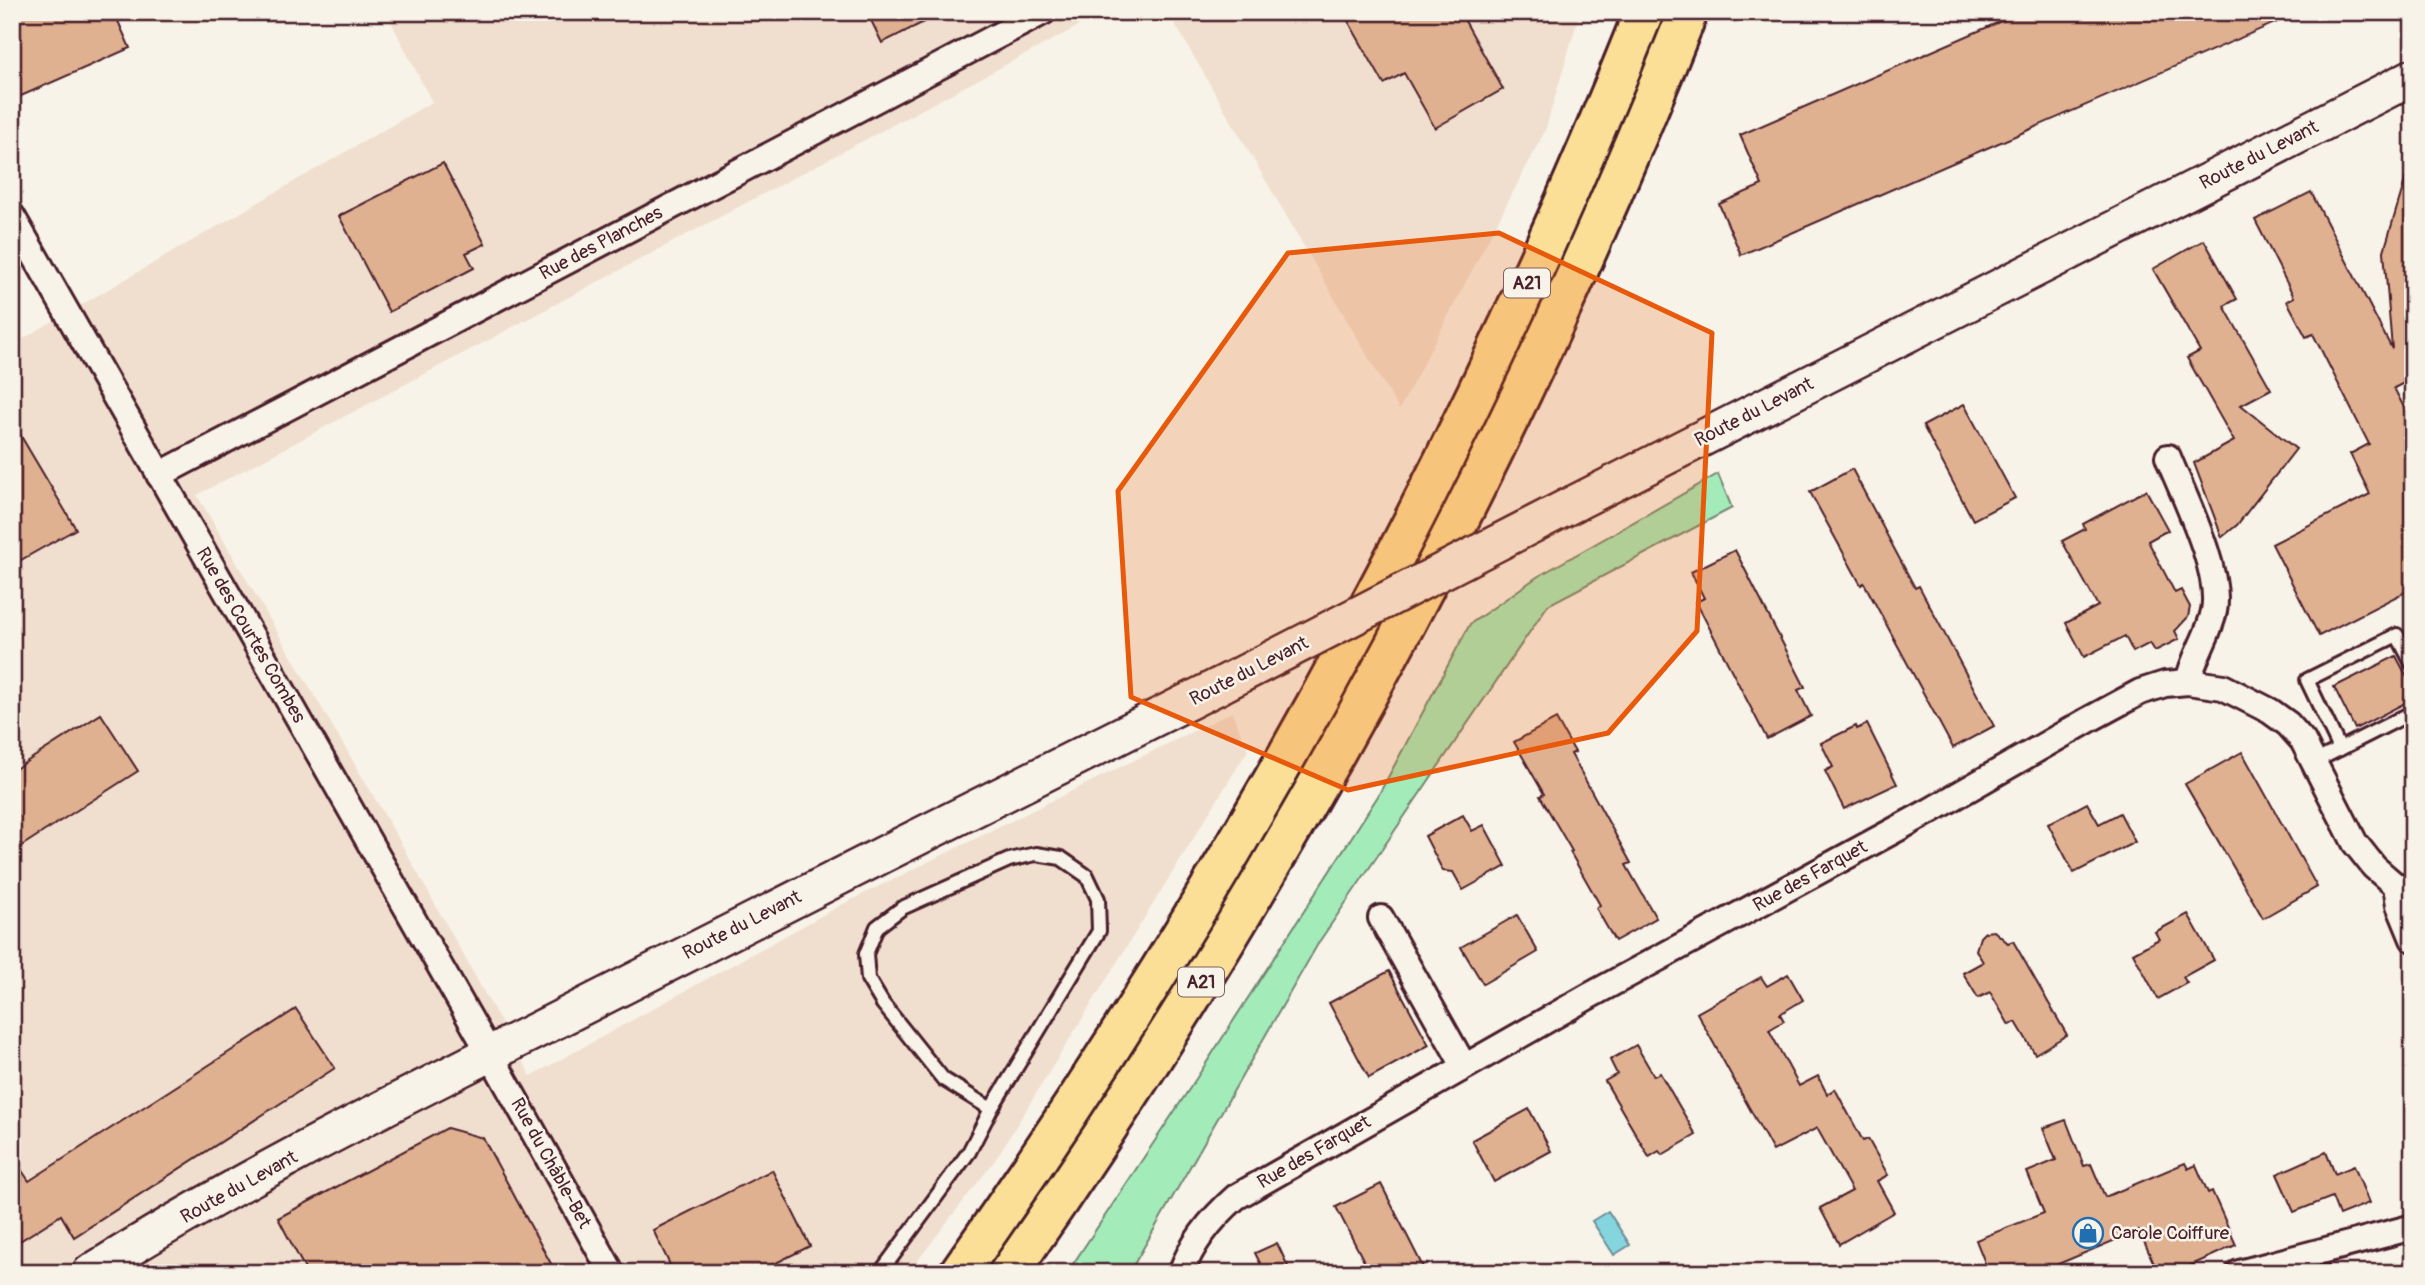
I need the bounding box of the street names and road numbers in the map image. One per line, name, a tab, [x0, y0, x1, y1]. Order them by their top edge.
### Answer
street label: Route du Levant	[2196, 115, 2323, 195]
street label: Rue des Planches	[535, 200, 667, 286]
road number: A21	[1504, 268, 1550, 298]
street label: Route du Levant	[1691, 372, 1818, 452]
street label: Rue des Courtes Combes	[191, 543, 311, 728]
street label: Route du Levant	[1186, 631, 1313, 711]
street label: Rue des Farquet	[1749, 835, 1872, 917]
street label: Route du Levant	[679, 885, 806, 965]
road number: A21	[1178, 967, 1224, 996]
street label: Rue du Châble-Bet	[505, 1093, 597, 1233]
street label: Rue des Farquet	[1253, 1110, 1375, 1194]
street label: Route du Levant	[176, 1145, 302, 1229]

